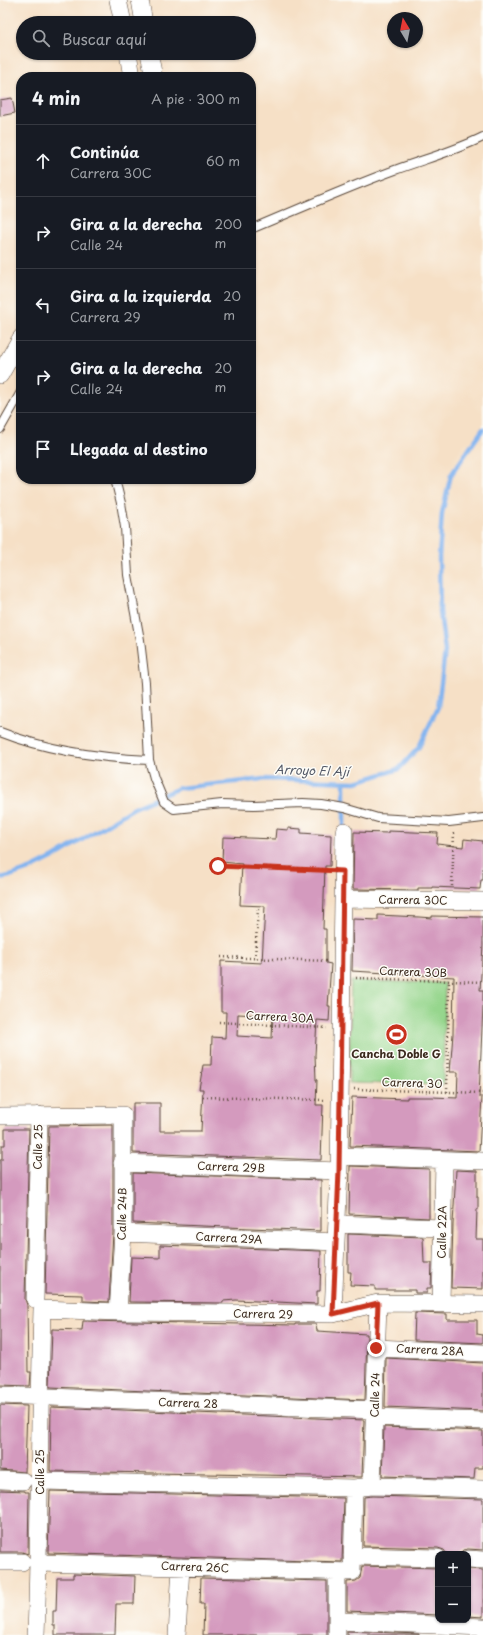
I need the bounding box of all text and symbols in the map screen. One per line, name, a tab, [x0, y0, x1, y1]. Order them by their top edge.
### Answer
north arrow	[387, 12, 423, 48]
search box	[16, 16, 256, 60]
icon: search	[30, 27, 52, 49]
text: Buscar aquí	[62, 27, 146, 50]
text: 4 min	[32, 85, 80, 111]
text: A pie · 300 m	[151, 89, 240, 108]
text: Continúa	[70, 140, 139, 163]
icon: ahead	[32, 150, 54, 172]
text: 60 m	[206, 151, 240, 170]
text: Carrera 30C	[70, 163, 152, 182]
text: Gira a la derecha	[70, 212, 202, 235]
text: 200 m	[214, 214, 242, 252]
icon: right	[32, 222, 54, 244]
text: Calle 24	[70, 235, 123, 254]
text: Gira a la izquierda	[70, 284, 211, 307]
text: 20 m	[223, 286, 241, 324]
icon: left	[32, 294, 54, 316]
text: Carrera 29	[70, 307, 141, 326]
text: Gira a la derecha	[70, 356, 202, 379]
text: 20 m	[214, 358, 232, 396]
icon: right	[32, 366, 54, 388]
text: Calle 24	[70, 379, 123, 398]
text: Llegada al destino	[70, 437, 208, 460]
icon: arrive	[32, 438, 54, 460]
water label: Arroyo El Ají	[275, 760, 353, 780]
route start	[209, 857, 227, 875]
street label: Carrera 30C	[378, 890, 448, 909]
street label: Carrera 30B	[379, 962, 447, 981]
street label: Carrera 30A	[245, 1006, 315, 1027]
sports icon: Cancha Doble G	[383, 1021, 409, 1047]
place label: Cancha Doble G	[351, 1045, 441, 1062]
street label: Carrera 30	[381, 1073, 443, 1092]
street label: Calle 25	[29, 1124, 46, 1170]
street label: Carrera 29B	[197, 1157, 265, 1176]
street label: Calle 24B	[113, 1187, 130, 1240]
street label: Calle 22A	[433, 1205, 450, 1259]
street label: Carrera 29A	[195, 1227, 264, 1248]
street label: Carrera 29	[233, 1304, 293, 1323]
route end	[367, 1339, 385, 1357]
street label: Carrera 28A	[396, 1339, 465, 1360]
street label: Calle 24	[366, 1372, 383, 1418]
street label: Carrera 28	[158, 1393, 218, 1412]
street label: Calle 25	[31, 1449, 48, 1495]
map controls	[435, 1551, 471, 1623]
button: +	[435, 1551, 471, 1587]
street label: Carrera 26C	[161, 1557, 230, 1576]
button: −	[435, 1587, 471, 1623]

